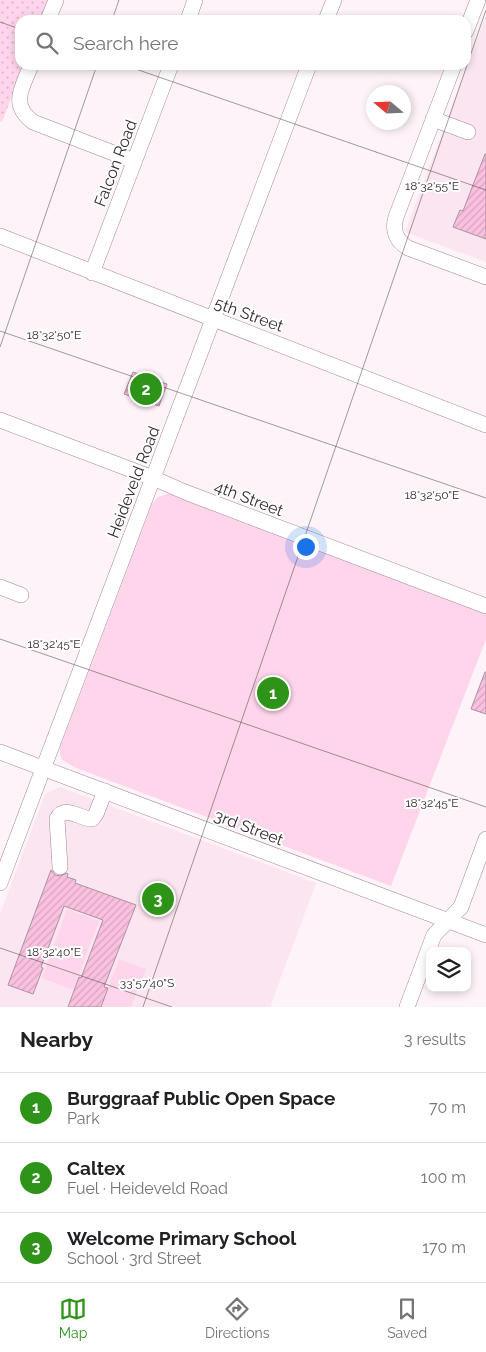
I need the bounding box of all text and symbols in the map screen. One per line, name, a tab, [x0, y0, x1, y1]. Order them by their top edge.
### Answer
search box	[15, 15, 471, 70]
icon: search	[33, 29, 61, 57]
text: Search here	[73, 32, 179, 54]
north arrow	[366, 85, 411, 130]
street label: Falcon Road	[90, 117, 141, 209]
text: 18°32'55"E	[405, 179, 459, 193]
street label: 5th Street	[212, 293, 286, 336]
text: 18°32'50"E	[27, 328, 81, 342]
pin: 2	[130, 370, 162, 408]
street label: Heideveld Road	[103, 424, 164, 541]
street label: 4th Street	[212, 477, 286, 520]
text: 18°32'50"E	[405, 488, 459, 502]
your location	[293, 534, 319, 560]
text: 18°32'45"E	[27, 637, 81, 651]
pin: 1	[257, 674, 289, 712]
text: 18°32'45"E	[405, 796, 459, 810]
street label: 3rd Street	[212, 806, 287, 850]
pin: 3	[142, 880, 174, 918]
text: 18°32'40"E	[27, 945, 81, 959]
map controls	[426, 947, 471, 992]
button: layers	[426, 947, 471, 992]
text: 33°57'40"S	[120, 976, 174, 990]
text: Nearby	[20, 1027, 93, 1052]
text: 3 results	[404, 1030, 466, 1049]
text: Burggraaf Public Open Space	[67, 1087, 335, 1109]
text: 1	[32, 1098, 40, 1117]
text: 70 m	[429, 1098, 466, 1117]
text: Park	[67, 1109, 100, 1128]
text: Caltex	[67, 1157, 125, 1179]
text: 2	[31, 1168, 41, 1187]
text: 100 m	[421, 1168, 466, 1187]
text: Fuel · Heideveld Road	[67, 1179, 228, 1198]
text: Welcome Primary School	[67, 1227, 296, 1249]
text: 3	[32, 1238, 40, 1257]
text: 170 m	[422, 1238, 466, 1257]
text: School · 3rd Street	[67, 1249, 201, 1268]
tab: Map	[59, 1295, 87, 1341]
tab: Directions	[205, 1295, 270, 1341]
tab: Saved	[387, 1295, 427, 1341]

